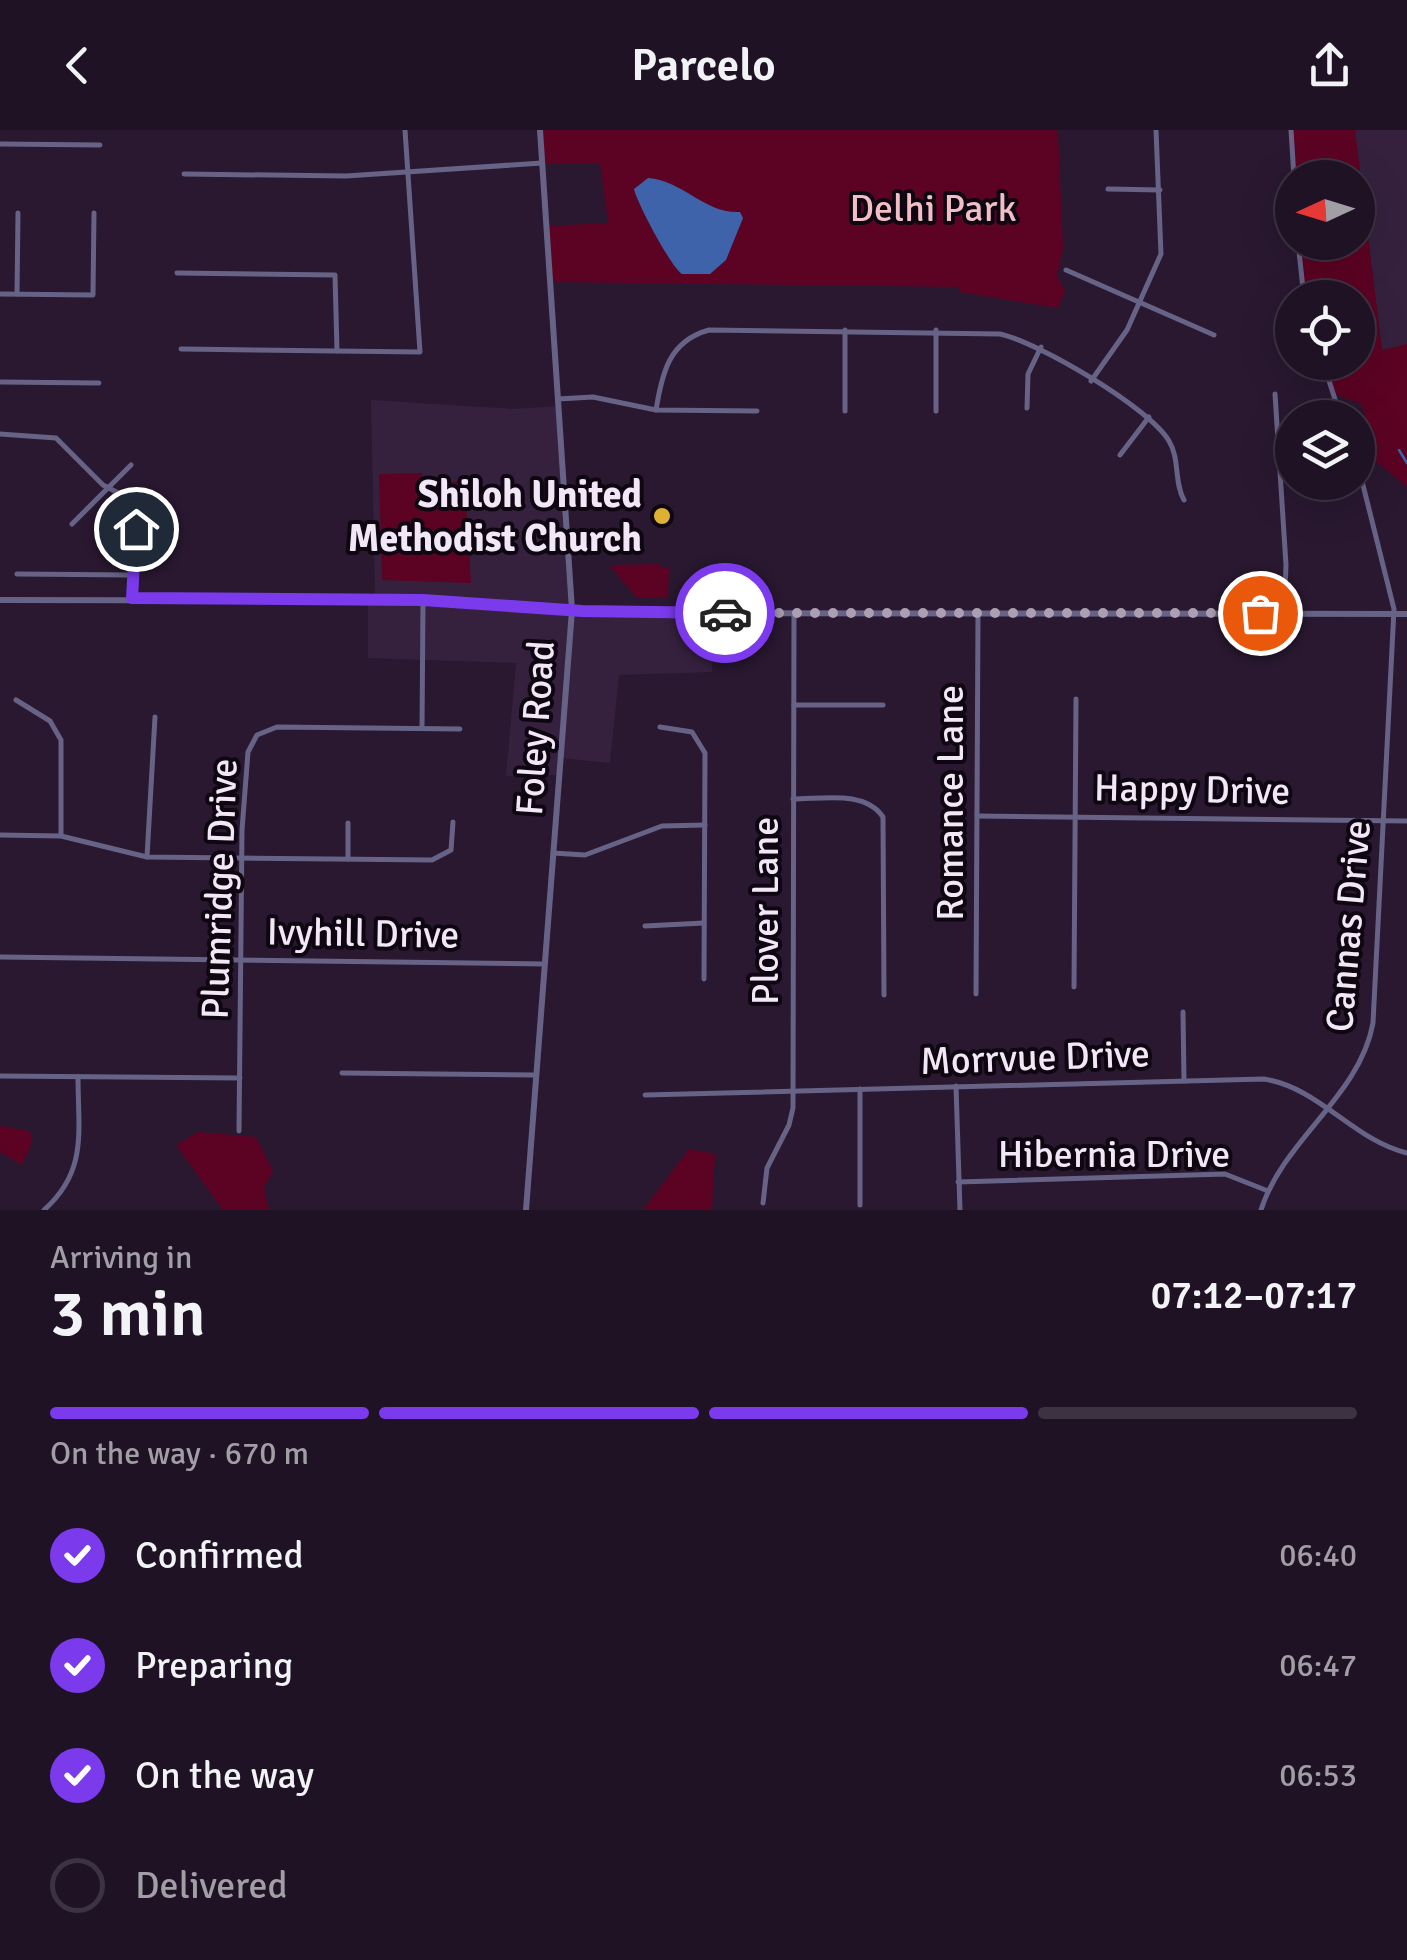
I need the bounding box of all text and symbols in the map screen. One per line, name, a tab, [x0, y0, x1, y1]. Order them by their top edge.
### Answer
icon: back	[50, 38, 105, 93]
text: Parcelo	[631, 38, 776, 93]
icon: share	[1302, 38, 1357, 93]
north arrow	[1275, 160, 1375, 260]
map controls	[1275, 160, 1375, 500]
park label: Delhi Park	[849, 185, 1017, 232]
button: locate	[1275, 280, 1375, 380]
button: layers	[1275, 400, 1375, 500]
place label: Shiloh United Methodist Church	[348, 471, 642, 562]
pin	[94, 487, 179, 572]
icon: home	[109, 502, 164, 557]
marker: Shiloh United Methodist Church	[651, 505, 673, 527]
courier	[675, 563, 775, 663]
pin	[1218, 571, 1303, 656]
icon: car	[698, 586, 753, 641]
icon: bag	[1233, 586, 1288, 641]
street label: Foley Road	[506, 639, 565, 817]
street label: Romance Lane	[927, 685, 974, 921]
street label: Plumridge Drive	[191, 758, 248, 1020]
street label: Happy Drive	[1093, 764, 1291, 815]
street label: Plover Lane	[742, 817, 789, 1005]
street label: Cannas Drive	[1316, 818, 1381, 1034]
street label: Ivyhill Drive	[266, 908, 460, 959]
street label: Morrvue Drive	[919, 1030, 1151, 1085]
street label: Hibernia Drive	[998, 1131, 1230, 1178]
text: Arriving in	[50, 1238, 192, 1277]
text: 07:12–07:17	[1151, 1272, 1357, 1319]
text: 3 min	[50, 1274, 206, 1354]
text: On the way · 670 m	[50, 1434, 309, 1473]
icon: check	[50, 1528, 105, 1583]
text: Confirmed	[135, 1532, 304, 1579]
text: 06:40	[1279, 1536, 1357, 1575]
icon: check	[50, 1638, 105, 1693]
text: Preparing	[135, 1642, 293, 1689]
text: 06:47	[1279, 1646, 1357, 1685]
icon: check	[50, 1748, 105, 1803]
text: On the way	[135, 1752, 314, 1799]
text: 06:53	[1279, 1756, 1357, 1795]
text: Delivered	[135, 1862, 288, 1909]

